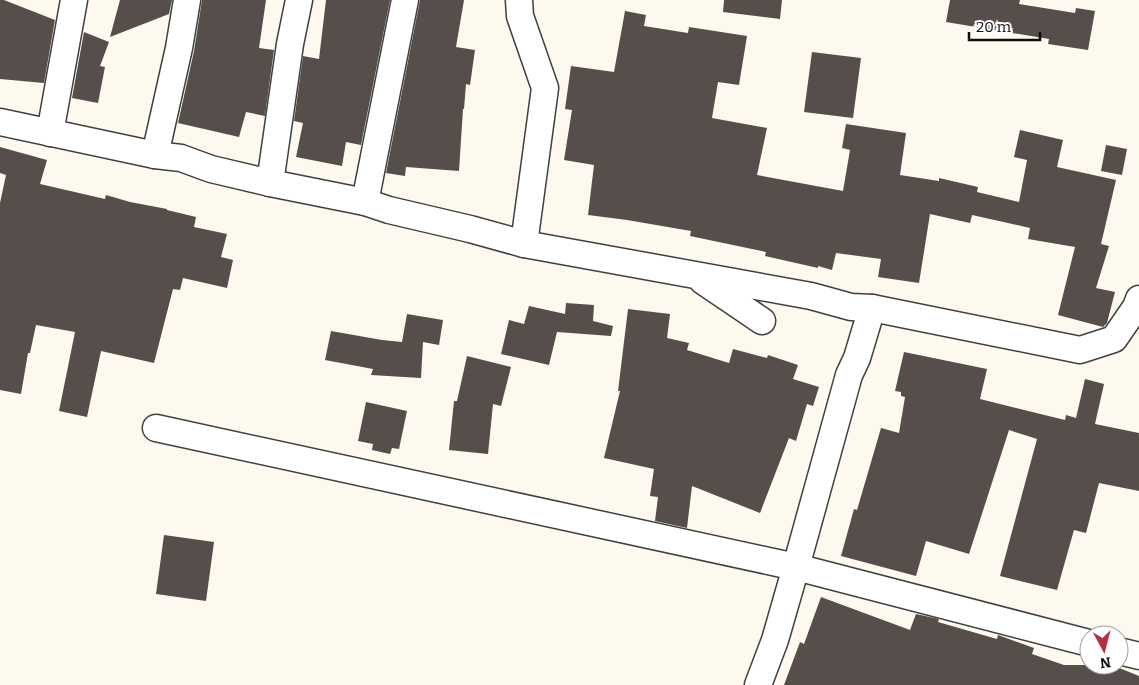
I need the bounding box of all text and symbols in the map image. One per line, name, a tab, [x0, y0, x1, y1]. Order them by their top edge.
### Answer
scale bar	[969, 10, 1040, 42]
text: 20 m	[976, 18, 1012, 36]
north arrow	[1079, 625, 1129, 675]
text: N	[1099, 653, 1112, 672]

